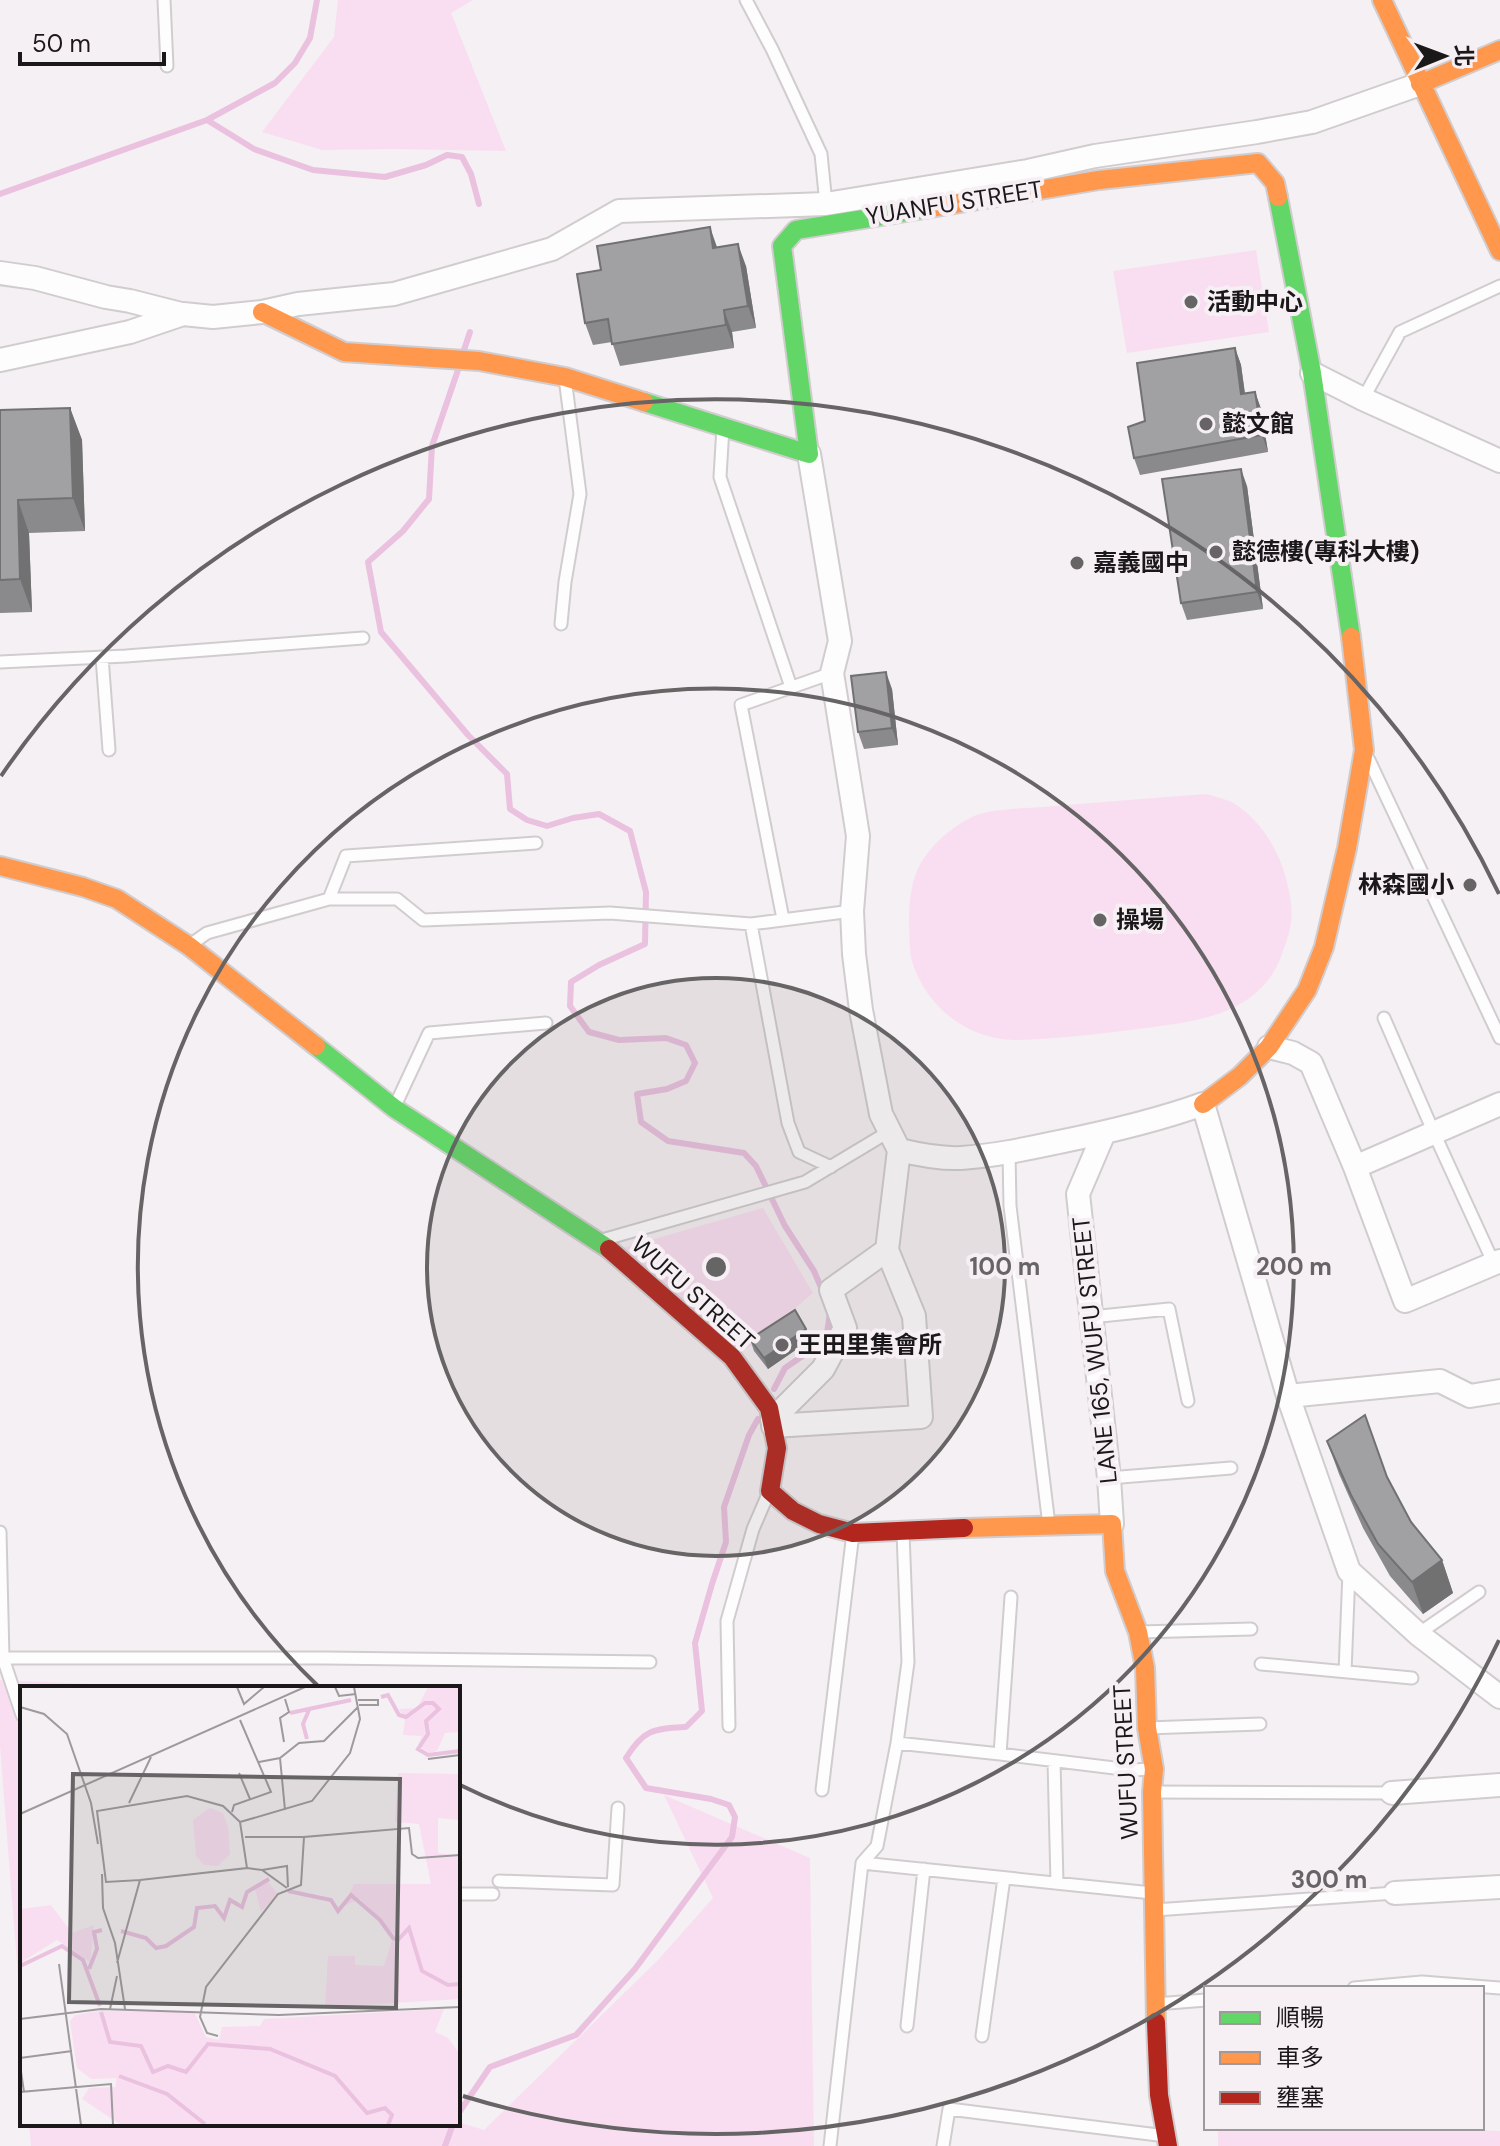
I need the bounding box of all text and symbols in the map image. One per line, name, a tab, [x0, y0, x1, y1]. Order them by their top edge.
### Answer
scale bar	[20, 16, 164, 66]
north arrow	[1404, 16, 1484, 96]
text: 50 m	[32, 28, 91, 59]
text: 北	[1449, 44, 1478, 67]
street label: YUANFU STREET	[863, 173, 1044, 232]
place label: 活動中心	[1207, 286, 1303, 317]
marker: 活動中心	[1182, 293, 1200, 311]
place label: 懿文館	[1222, 408, 1294, 439]
marker: 懿文館	[1197, 415, 1215, 433]
place label: 懿德樓(專科大樓)	[1232, 536, 1419, 567]
marker: 懿德樓(專科大樓)	[1207, 543, 1225, 561]
place label: 嘉義國中	[1093, 547, 1189, 578]
marker: 嘉義國中	[1068, 554, 1086, 572]
place label: 林森國小	[1358, 869, 1454, 900]
marker: 林森國小	[1461, 876, 1479, 894]
place label: 操場	[1116, 904, 1164, 935]
marker: 操場	[1091, 911, 1109, 929]
street label: LANE 165, WUFU STREET	[1065, 1215, 1124, 1485]
street label: WUFU STREET	[625, 1229, 762, 1356]
text: 100 m	[970, 1251, 1040, 1282]
text: 200 m	[1256, 1251, 1332, 1282]
centre of rings	[702, 1253, 730, 1281]
place label: 王田里集會所	[798, 1329, 942, 1360]
marker: 王田里集會所	[773, 1336, 791, 1354]
street label: WUFU STREET	[1106, 1683, 1145, 1841]
inset map	[20, 1686, 460, 2126]
text: 300 m	[1291, 1864, 1367, 1895]
legend	[1204, 1986, 1484, 2130]
text: 順暢	[1276, 2002, 1324, 2033]
text: 車多	[1276, 2042, 1324, 2073]
text: 壅塞	[1276, 2082, 1324, 2113]

